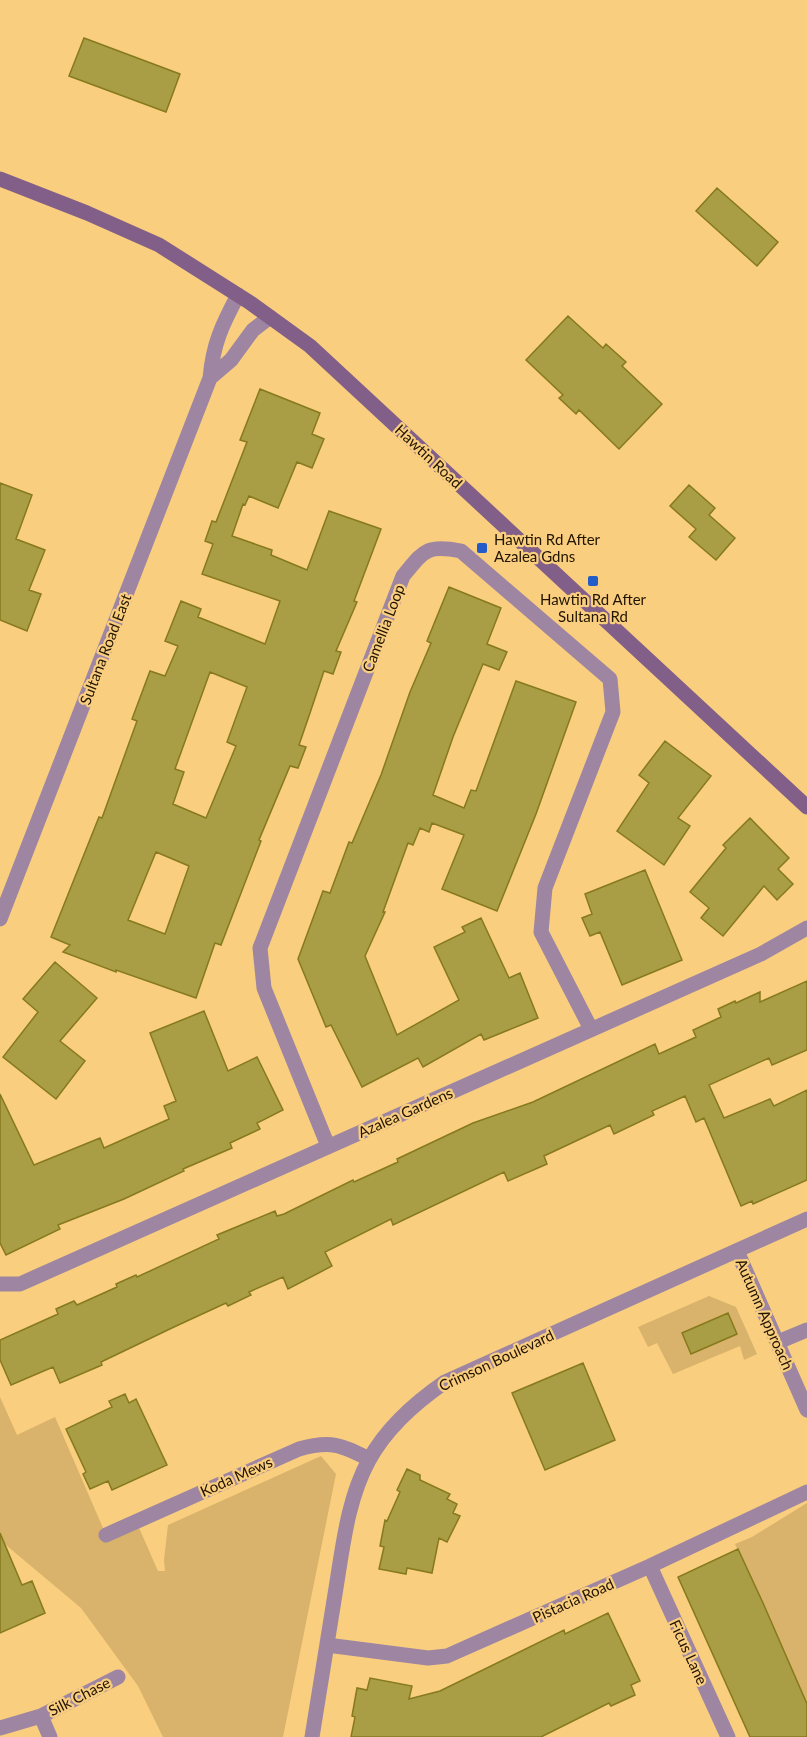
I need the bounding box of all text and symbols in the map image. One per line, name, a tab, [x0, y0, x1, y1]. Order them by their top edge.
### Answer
street label: Hawtin Road	[392, 420, 466, 492]
place label: Hawtin Rd After Azalea Gdns	[494, 530, 601, 565]
marker: Hawtin Rd After Azalea Gdns	[475, 541, 489, 555]
marker: Hawtin Rd After Sultana Rd	[586, 574, 600, 588]
street label: Camellia Loop	[358, 582, 408, 674]
street label: Sultana Road East	[76, 590, 135, 707]
place label: Hawtin Rd After Sultana Rd	[540, 590, 647, 625]
street label: Azalea Gardens	[355, 1083, 455, 1141]
street label: Autumn Approach	[732, 1256, 798, 1372]
street label: Crimson Boulevard	[436, 1325, 556, 1395]
street label: Koda Mews	[197, 1452, 275, 1500]
street label: Pistacia Road	[530, 1574, 616, 1626]
street label: Ficus Lane	[666, 1617, 712, 1687]
street label: Silk Chase	[45, 1673, 113, 1719]

